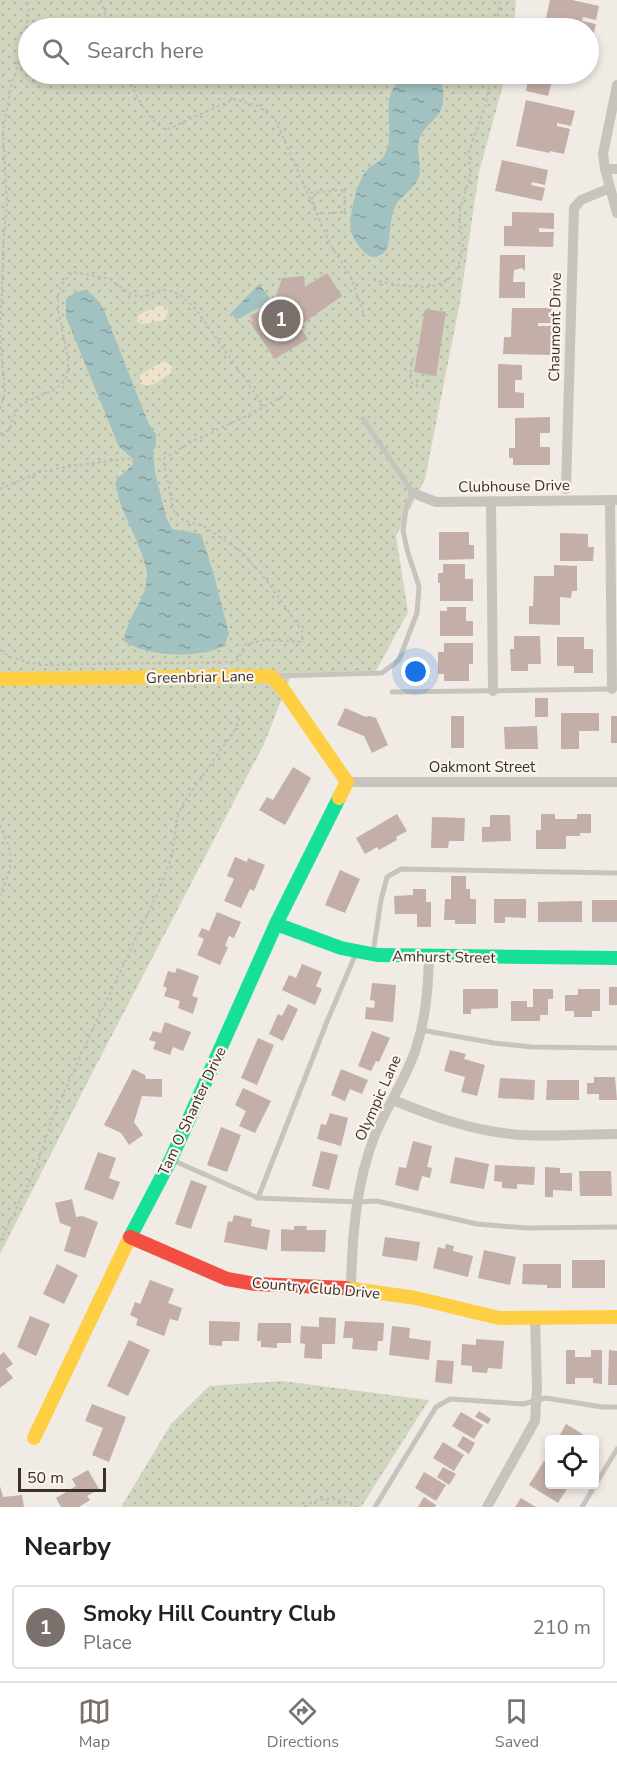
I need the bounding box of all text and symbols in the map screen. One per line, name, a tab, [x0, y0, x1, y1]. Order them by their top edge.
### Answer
search box	[18, 18, 599, 84]
icon: search	[39, 35, 72, 68]
text: Search here	[87, 36, 204, 66]
street label: Chaumont Drive	[544, 272, 566, 382]
pin: 1	[262, 296, 300, 342]
street label: Clubhouse Drive	[458, 475, 570, 497]
your location	[401, 657, 430, 686]
street label: Greenbriar Lane	[146, 666, 254, 688]
street label: Oakmont Street	[429, 757, 536, 777]
street label: Amhurst Street	[392, 946, 496, 968]
street label: Tam O Shanter Drive	[153, 1043, 231, 1179]
street label: Olympic Lane	[350, 1052, 406, 1144]
street label: Country Club Drive	[251, 1272, 381, 1304]
map controls	[545, 1435, 599, 1489]
button: locate	[545, 1435, 599, 1489]
scale bar	[18, 1465, 106, 1492]
text: 50 m	[27, 1467, 64, 1489]
text: Nearby	[24, 1529, 111, 1564]
text: Smoky Hill Country Club	[83, 1599, 336, 1629]
text: 1	[40, 1614, 52, 1641]
text: 210 m	[533, 1614, 591, 1641]
text: Place	[83, 1629, 132, 1656]
tab: Map	[78, 1695, 111, 1753]
tab: Directions	[267, 1695, 339, 1753]
tab: Saved	[495, 1695, 539, 1753]

